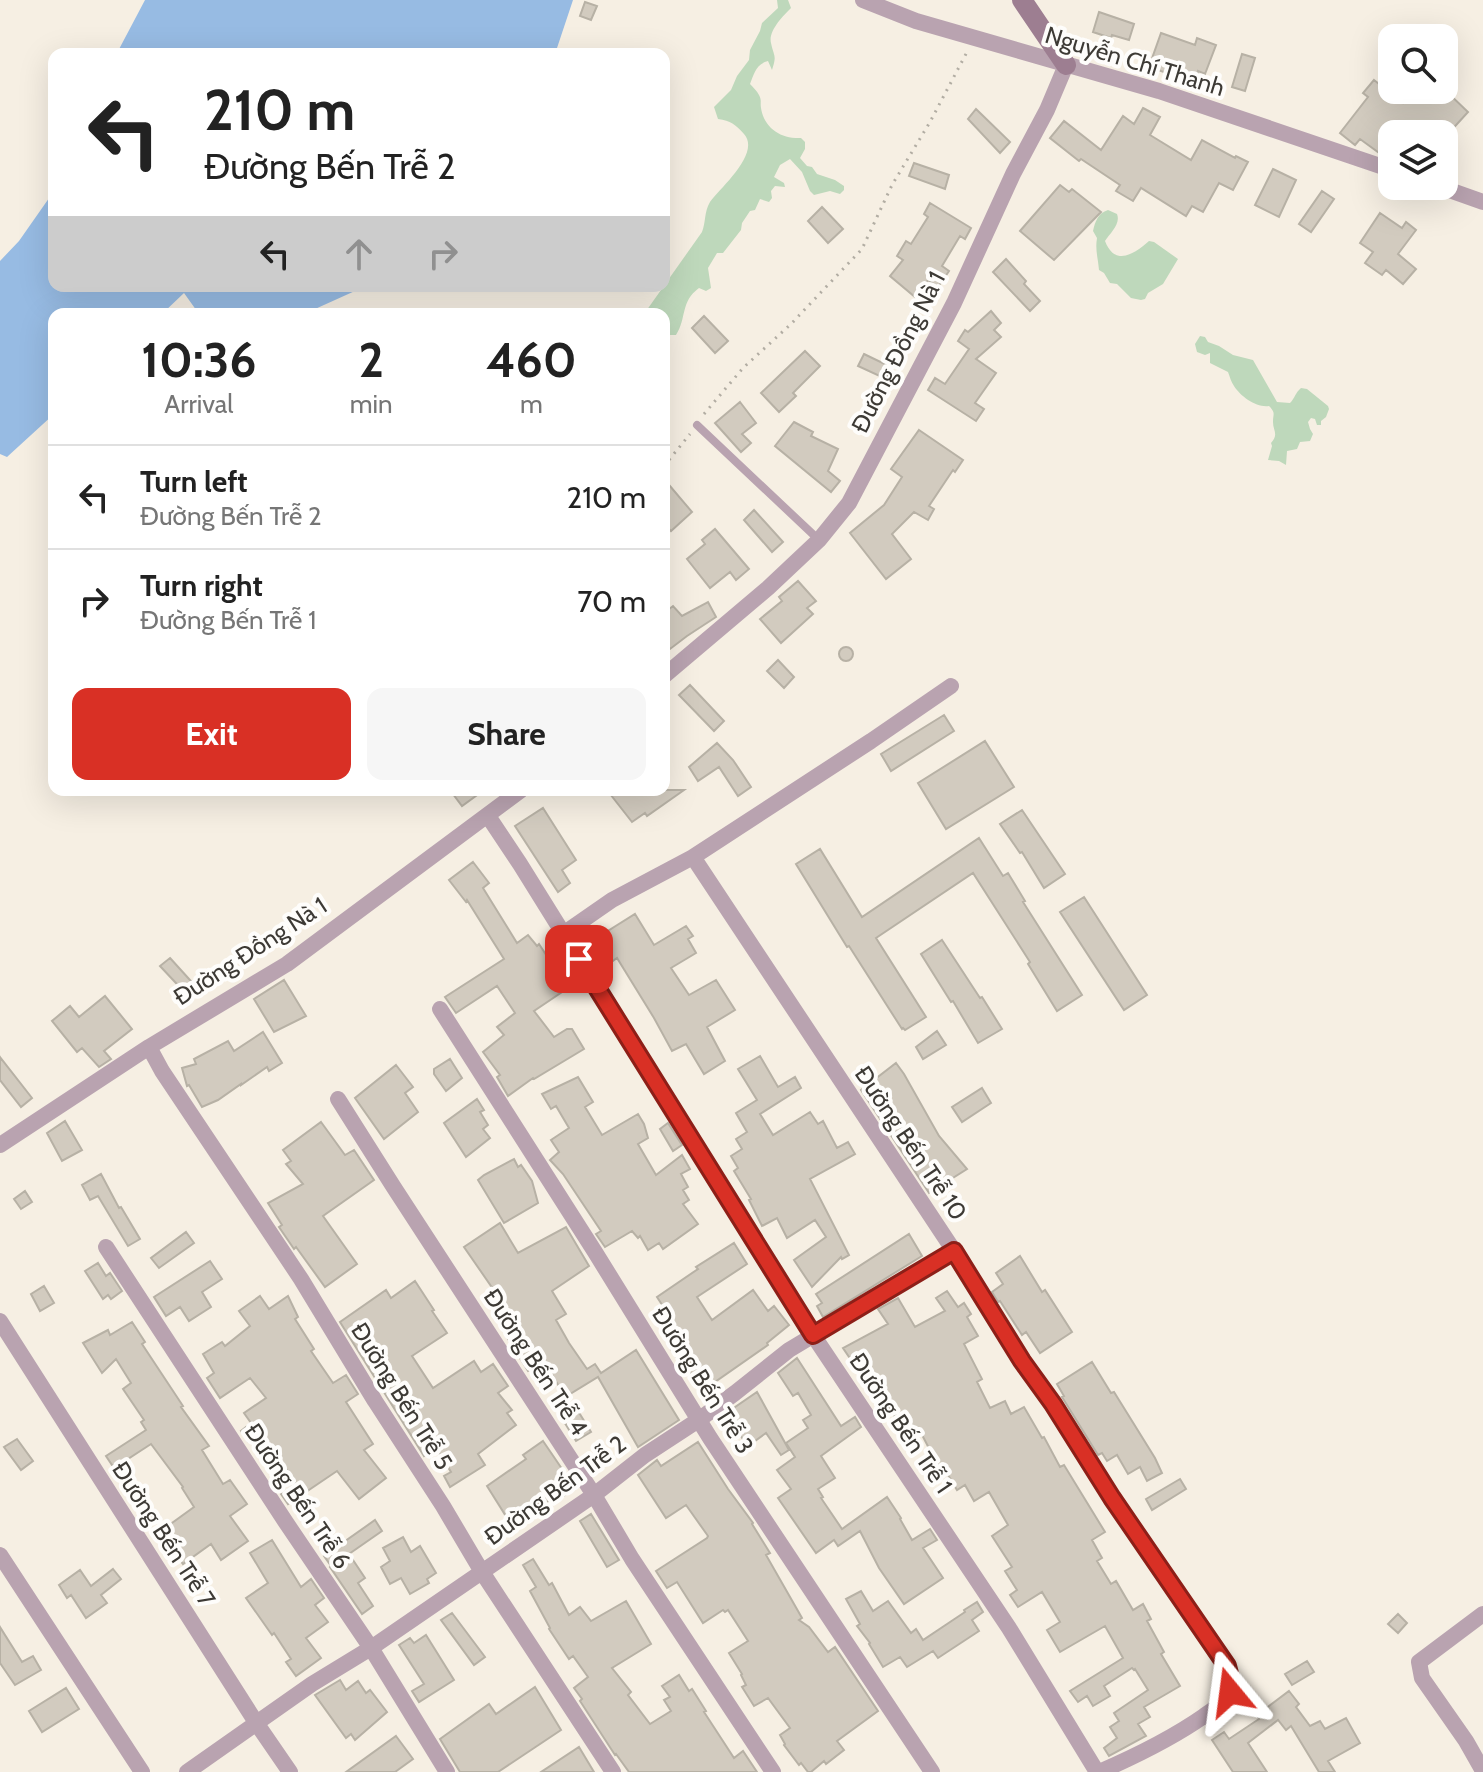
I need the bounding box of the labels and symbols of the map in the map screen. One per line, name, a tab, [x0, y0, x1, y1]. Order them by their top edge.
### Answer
street label: Nguyễn Chí Thanh	[1042, 20, 1228, 102]
street label: Đường Đồng Nà 1	[845, 267, 951, 437]
street label: Đường Đồng Nà 1	[168, 891, 332, 1011]
pin	[545, 925, 613, 993]
street label: Đường Bến Trễ 10	[849, 1060, 973, 1226]
street label: Đường Bến Trễ 4	[478, 1283, 594, 1441]
street label: Đường Bến Trễ 3	[646, 1301, 760, 1459]
street label: Đường Bến Trễ 5	[345, 1317, 459, 1475]
street label: Đường Bến Trễ 1	[843, 1347, 959, 1499]
street label: Đường Bến Trễ 6	[239, 1418, 357, 1574]
street label: Đường Bến Trễ 2	[479, 1429, 631, 1551]
street label: Đường Bến Trễ 7	[106, 1456, 222, 1612]
position arrow	[1188, 1650, 1272, 1734]

